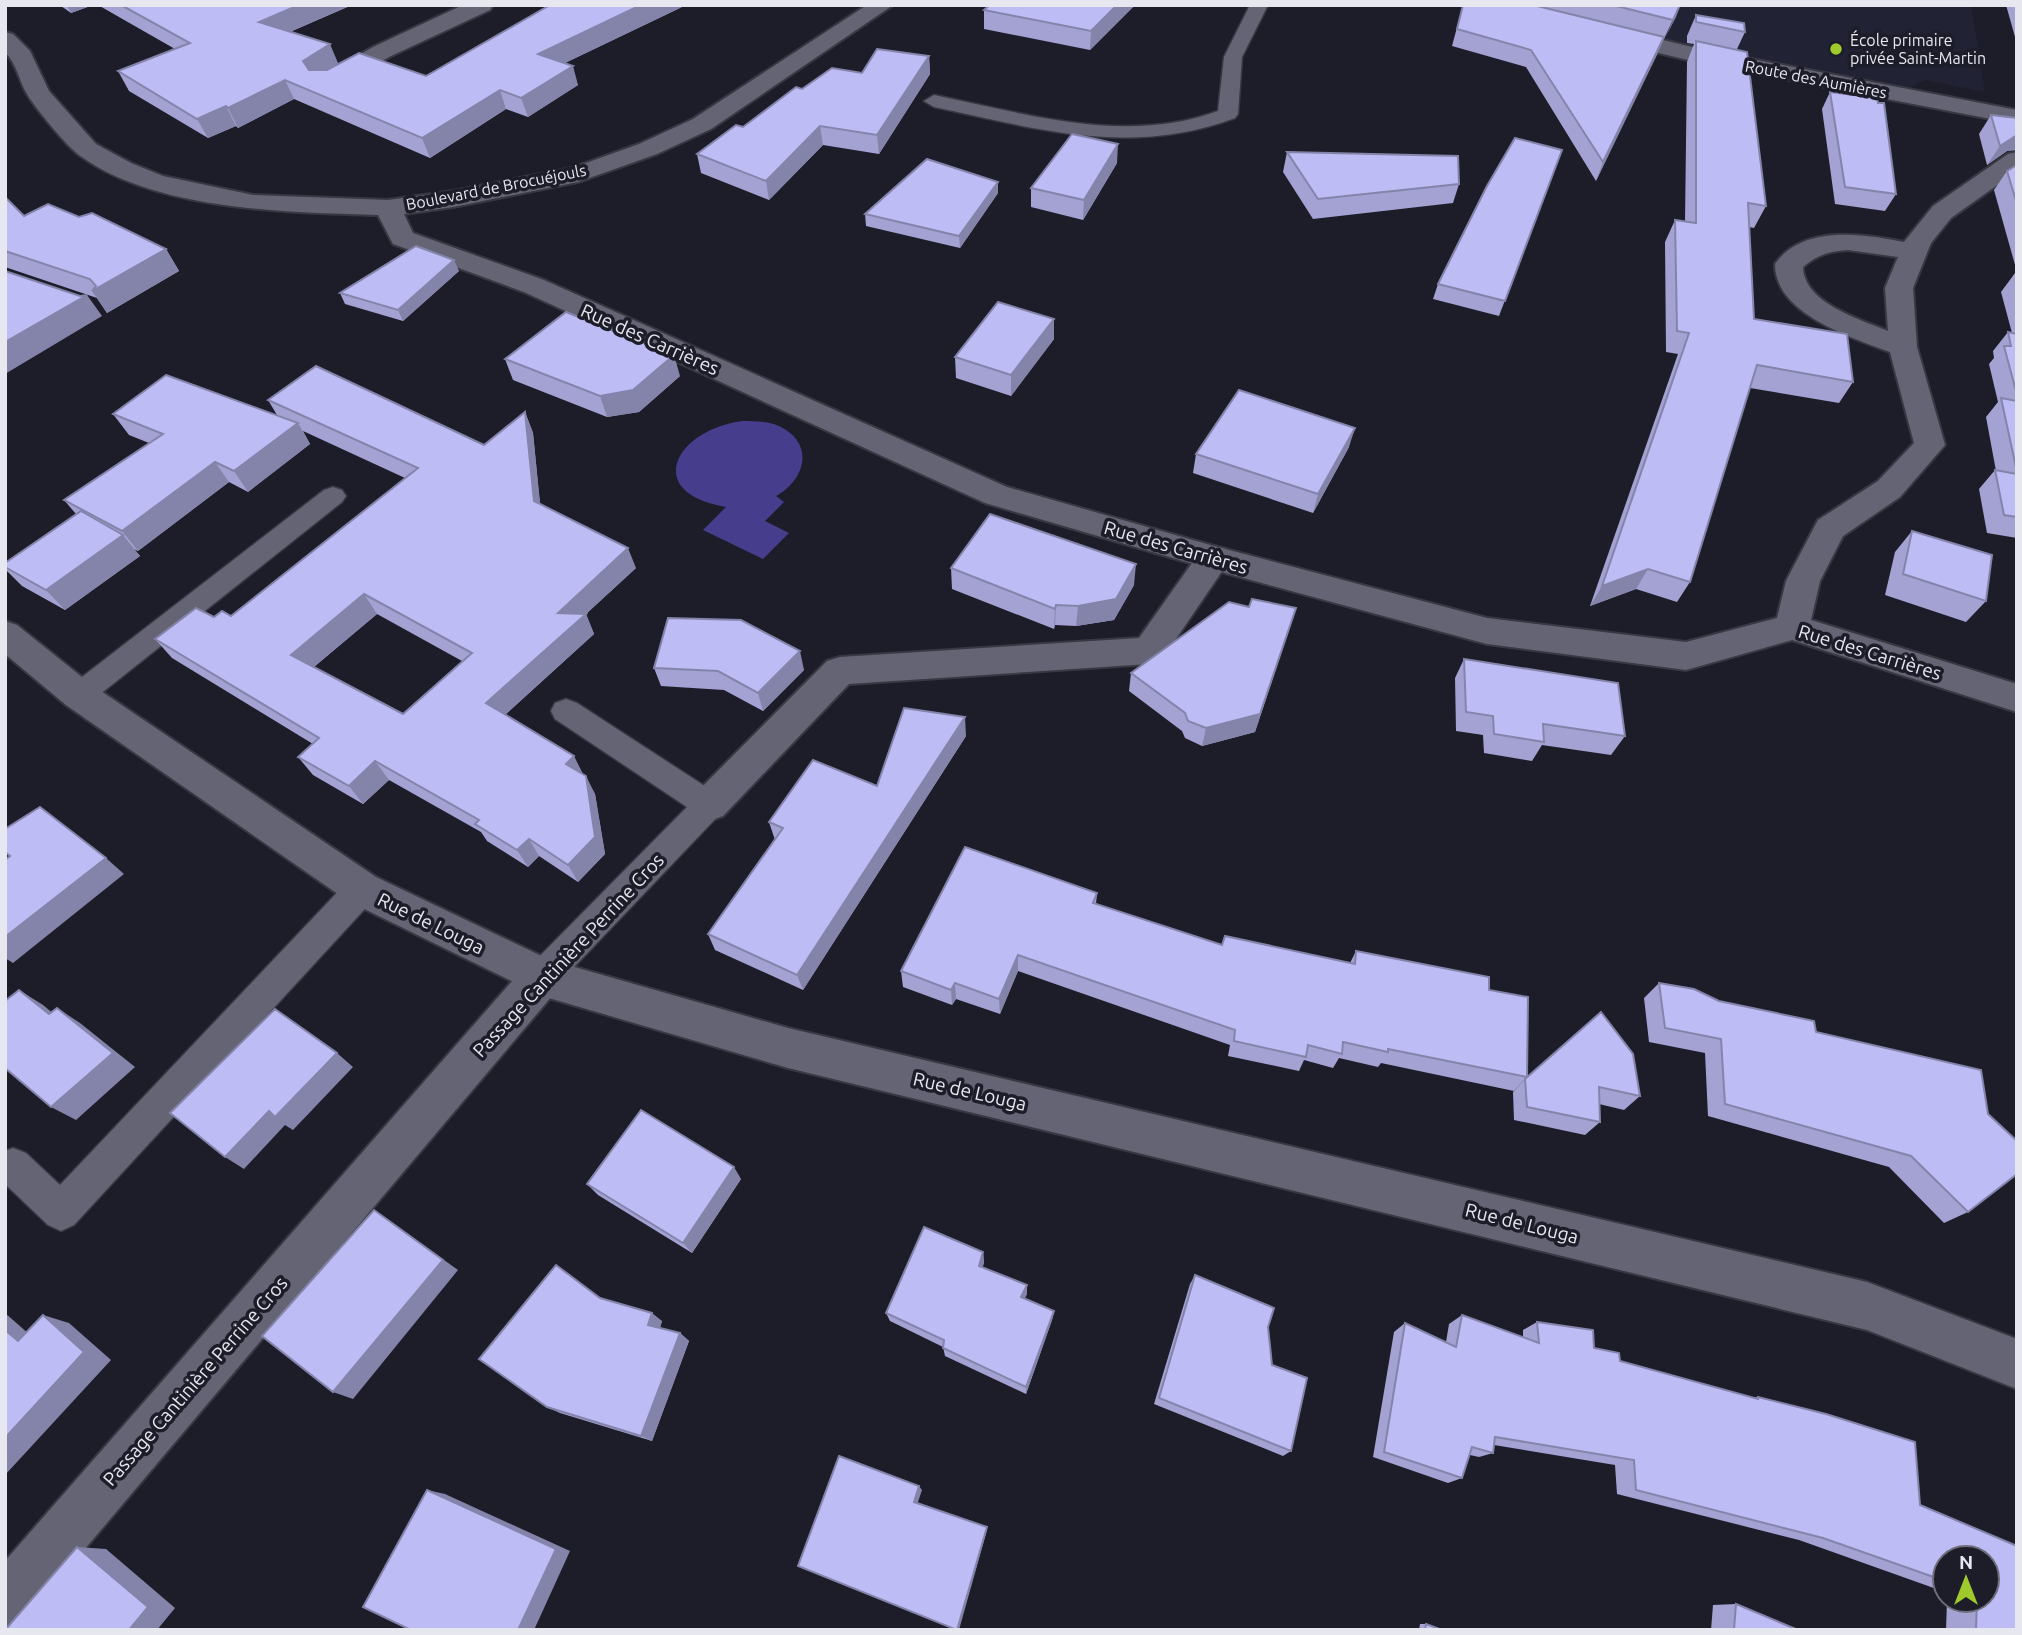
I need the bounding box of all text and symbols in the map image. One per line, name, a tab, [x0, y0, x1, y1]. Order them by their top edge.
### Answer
place label: École primaire privée Saint-Martin	[1850, 29, 1986, 67]
marker: École primaire privée Saint-Martin	[1828, 41, 1844, 57]
street label: Route des Aumières	[1744, 56, 1888, 102]
street label: Boulevard de Brocuéjouls	[404, 161, 588, 213]
street label: Rue des Carrières	[578, 299, 722, 379]
street label: Rue des Carrières	[1102, 516, 1250, 578]
street label: Rue des Carrières	[1796, 620, 1944, 684]
street label: Passage Cantinière Perrine Cros	[468, 849, 668, 1061]
street label: Rue de Louga	[374, 888, 488, 958]
street label: Rue de Louga	[911, 1067, 1029, 1115]
street label: Rue de Louga	[1463, 1198, 1581, 1248]
street label: Passage Cantinière Perrine Cros	[98, 1272, 292, 1490]
north arrow	[1931, 1544, 2001, 1614]
text: N	[1959, 1551, 1973, 1573]

